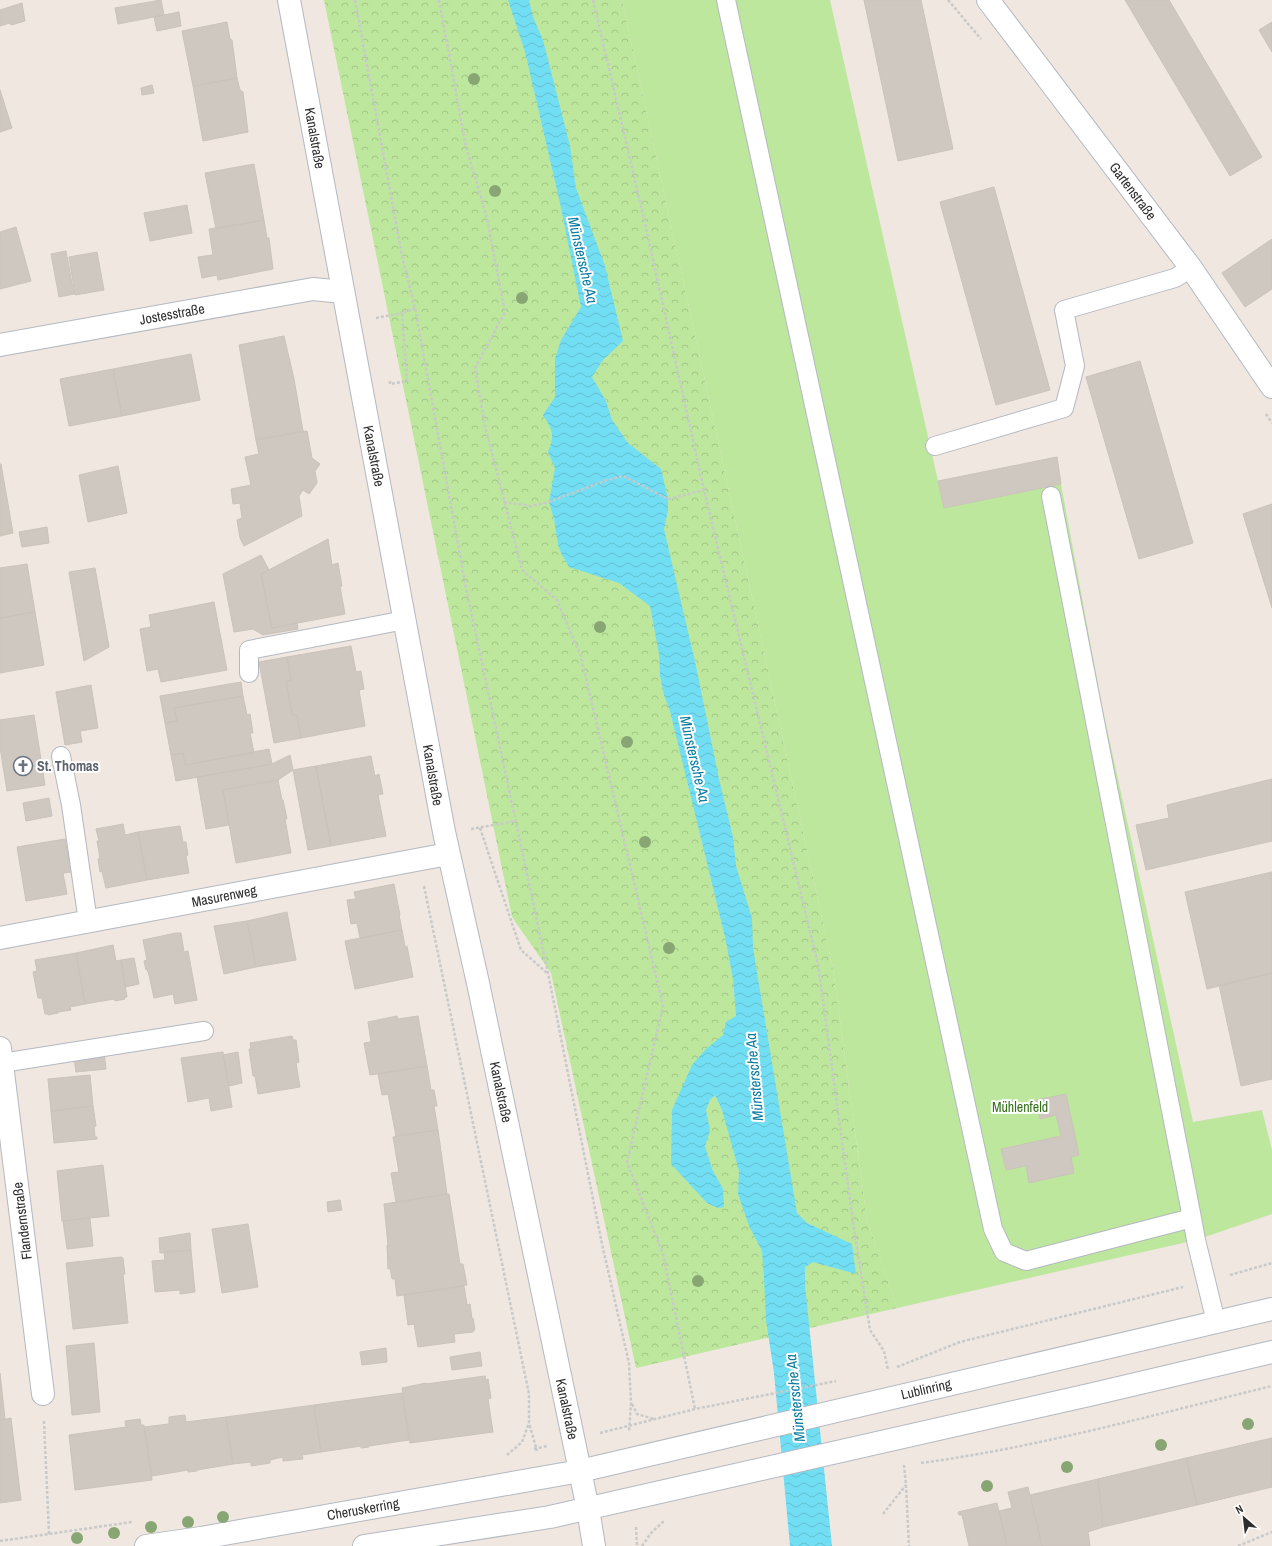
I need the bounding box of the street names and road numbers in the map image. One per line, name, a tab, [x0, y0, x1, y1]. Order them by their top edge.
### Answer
street label: Kanalstraße	[301, 106, 329, 170]
street label: Gartenstraße	[1105, 159, 1161, 223]
street label: Jostesstraße	[138, 299, 206, 329]
street label: Kanalstraße	[359, 424, 389, 488]
street label: Kanalstraße	[419, 743, 447, 807]
street label: Masurenweg	[190, 881, 259, 911]
street label: Kanalstraße	[486, 1060, 516, 1124]
street label: Flandernstraße	[8, 1181, 36, 1261]
street label: Lublinring	[899, 1374, 953, 1404]
street label: Kanalstraße	[552, 1377, 582, 1441]
street label: Cheruskerring	[326, 1494, 401, 1524]

